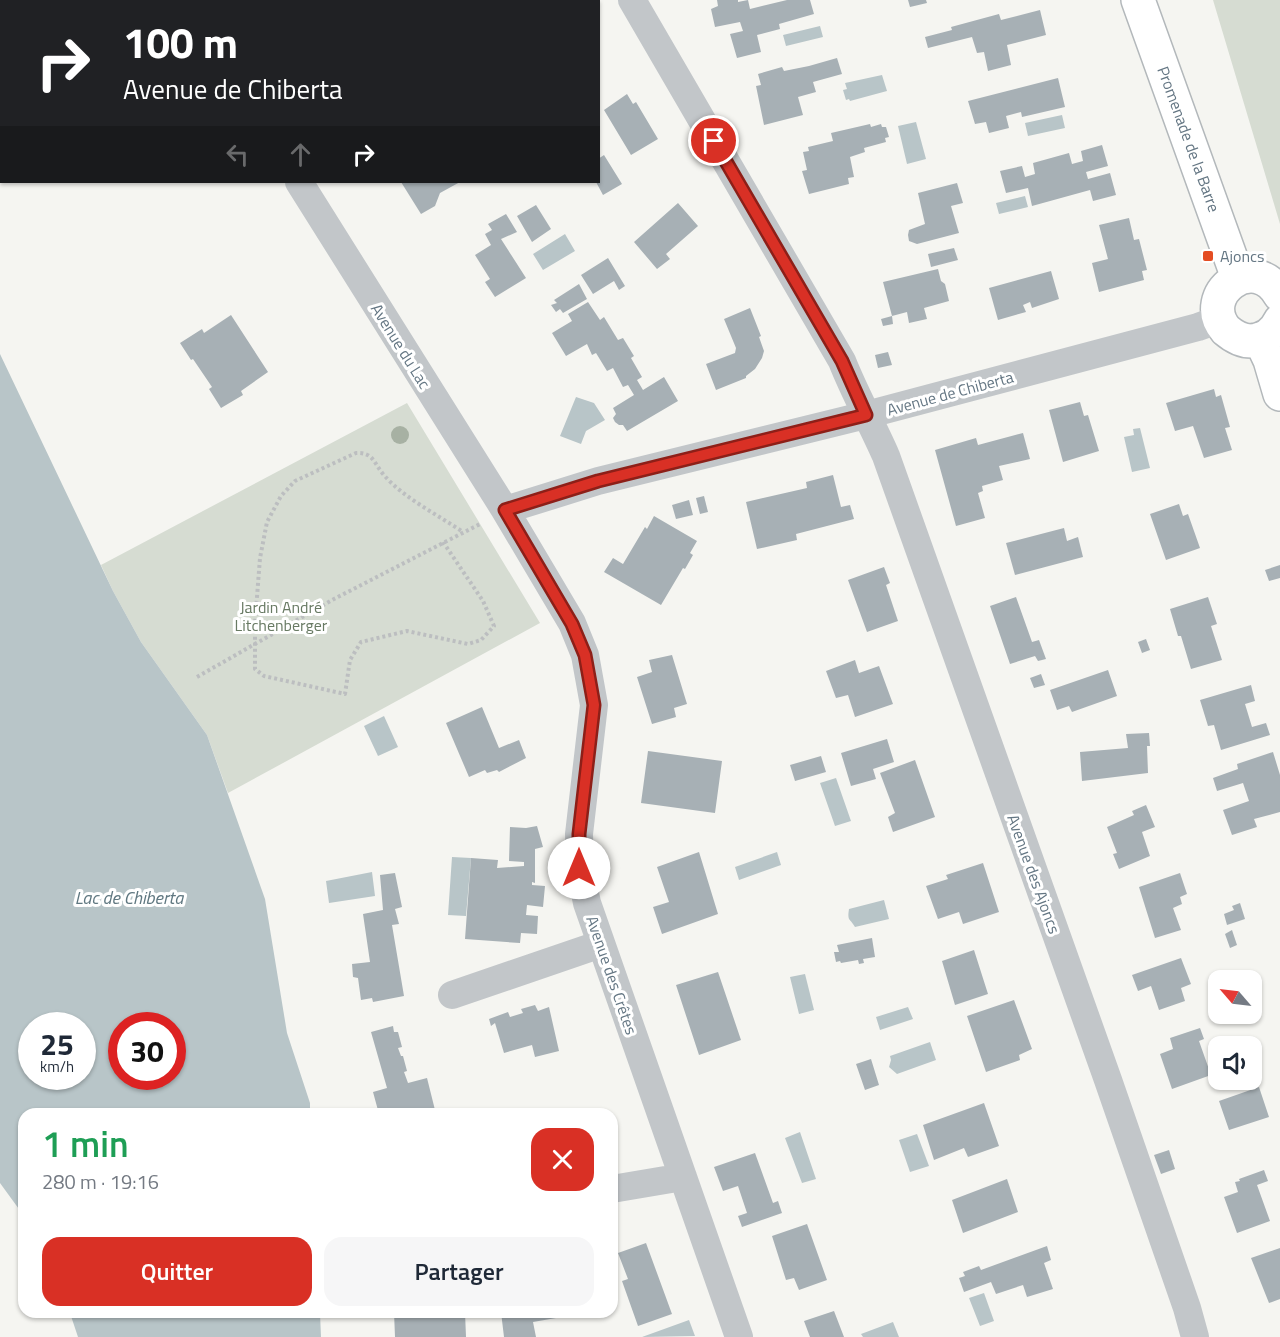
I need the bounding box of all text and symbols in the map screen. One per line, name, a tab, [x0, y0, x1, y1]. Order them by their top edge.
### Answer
text: 100 m	[123, 10, 238, 74]
icon: right	[24, 24, 102, 102]
street label: Promenade de la Barre	[1151, 63, 1227, 215]
text: Avenue de Chiberta	[123, 68, 343, 109]
pin	[688, 115, 739, 166]
icon: arrive	[697, 124, 730, 157]
icon: left	[221, 138, 254, 171]
icon: ahead	[284, 138, 317, 171]
icon: right	[347, 138, 380, 171]
place label: Ajoncs	[1220, 244, 1265, 268]
marker: Ajoncs	[1201, 249, 1215, 263]
street label: Avenue du Lac	[365, 299, 437, 393]
street label: Avenue de Chiberta	[884, 365, 1016, 421]
park label: Jardin André Litchenberger	[235, 595, 328, 637]
street label: Avenue des Ajoncs	[1001, 811, 1067, 937]
position arrow	[547, 836, 611, 900]
water label: Lac de Chiberta	[75, 884, 184, 911]
street label: Avenue des Crêtes	[580, 912, 644, 1038]
north arrow	[1208, 970, 1262, 1024]
map controls	[1208, 970, 1262, 1090]
speed limit sign: 30	[108, 1012, 186, 1090]
text: 25	[40, 1021, 74, 1067]
button: sound	[1208, 1036, 1262, 1090]
text: km/h	[40, 1055, 74, 1078]
text: 1 min	[42, 1116, 129, 1171]
button: close	[531, 1128, 594, 1191]
text: 280 m · 19:16	[42, 1166, 159, 1197]
button: Quitter	[42, 1237, 312, 1306]
button: Partager	[324, 1237, 594, 1306]

